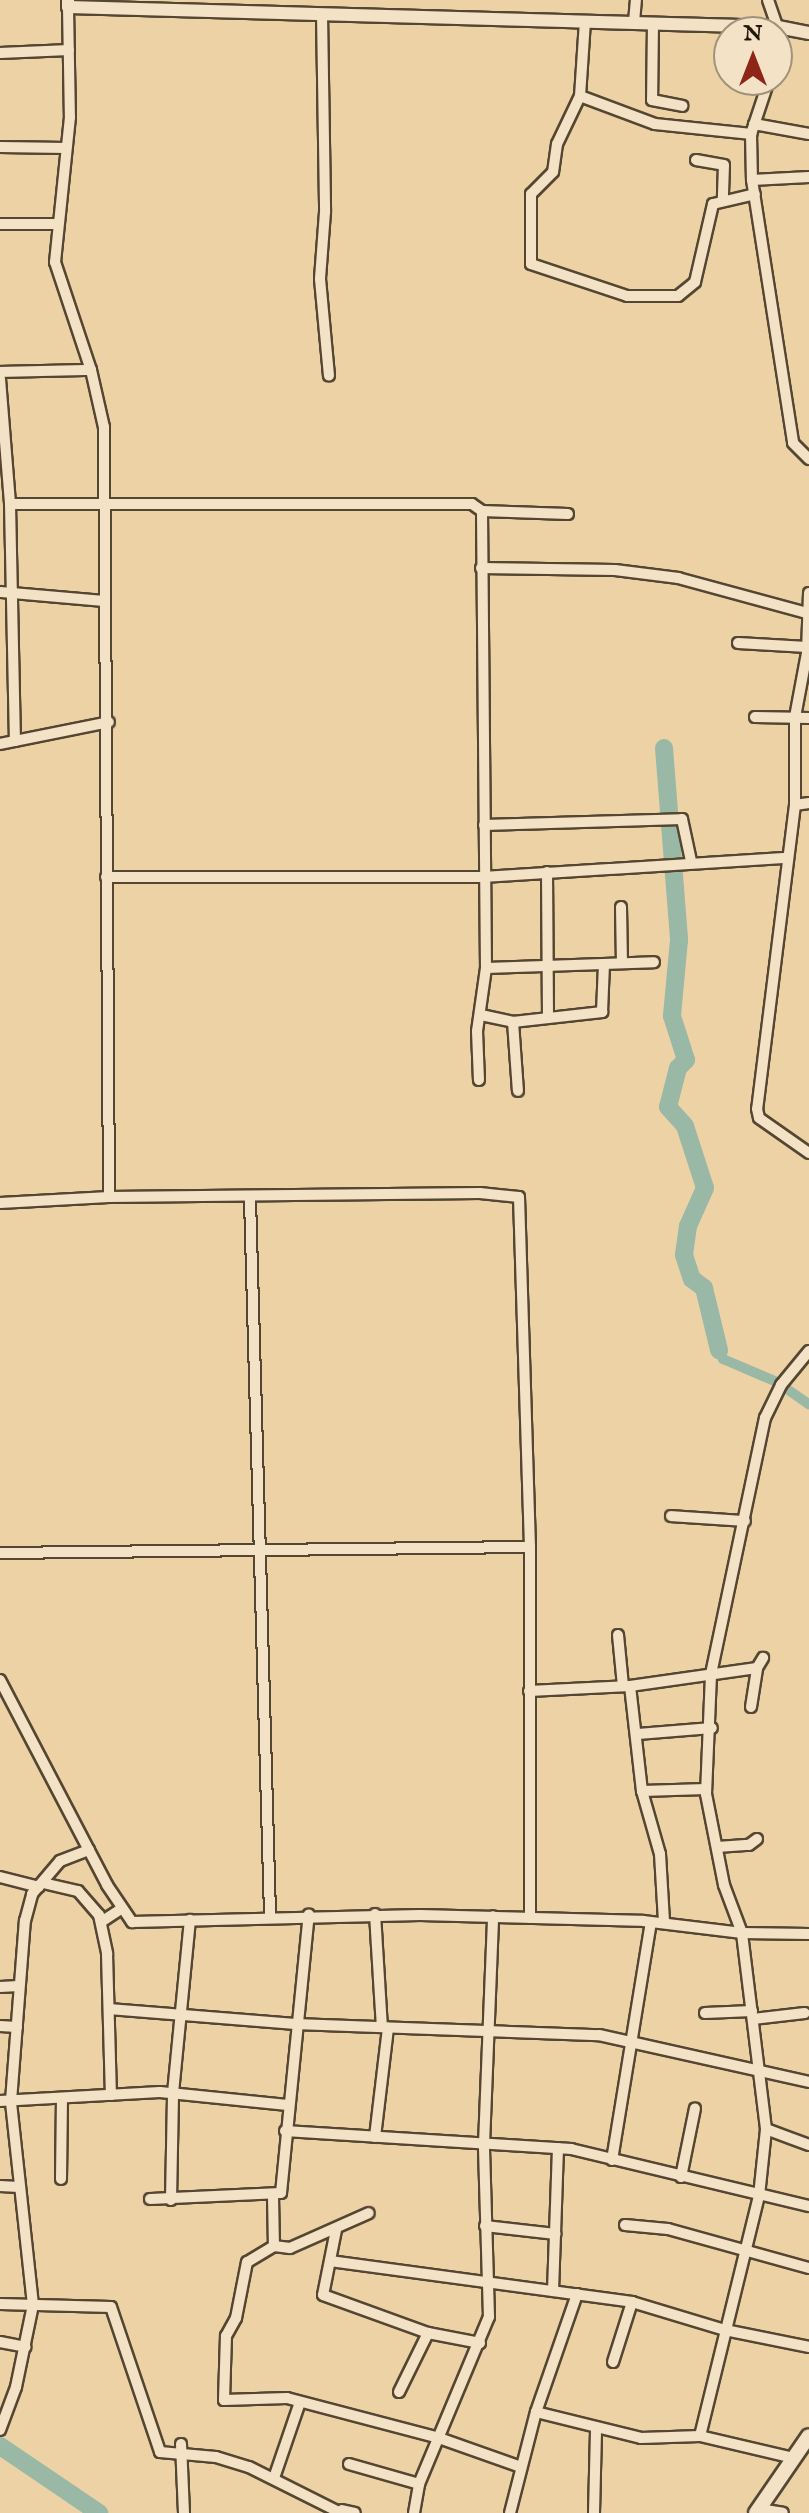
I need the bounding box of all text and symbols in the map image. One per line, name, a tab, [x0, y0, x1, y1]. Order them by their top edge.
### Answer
north arrow	[713, 16, 793, 96]
text: N	[743, 20, 763, 48]

